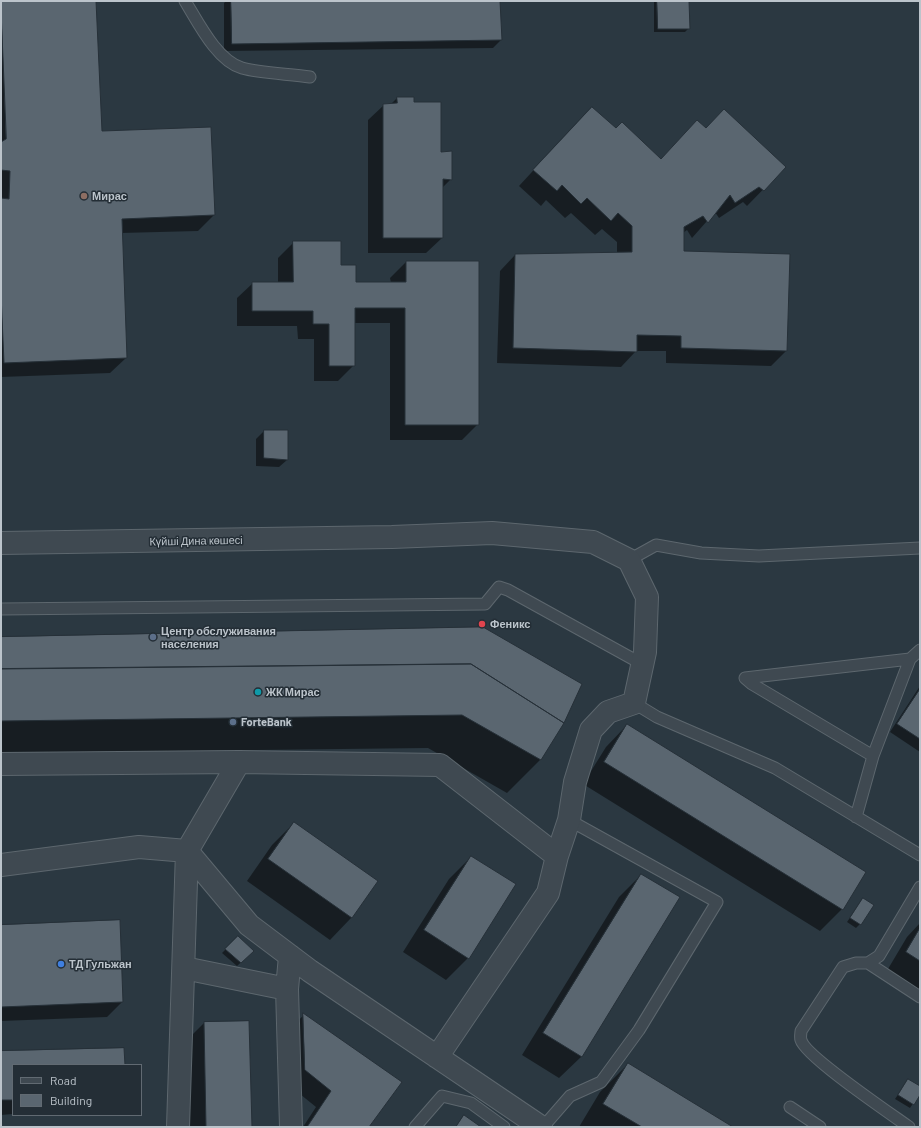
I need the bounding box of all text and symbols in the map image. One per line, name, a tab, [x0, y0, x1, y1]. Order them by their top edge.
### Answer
place label: Мирас	[92, 189, 127, 203]
marker: Мирас	[79, 191, 89, 201]
street label: Күйші Дина көшесі	[149, 534, 243, 548]
place label: Феникс	[490, 617, 530, 631]
marker: Феникс	[477, 619, 487, 629]
place label: Центр обслуживания населения	[161, 624, 276, 650]
marker: Центр обслуживания населения	[148, 632, 158, 642]
place label: ЖК Мирас	[266, 685, 320, 699]
marker: ЖК Мирас	[253, 687, 263, 697]
place label: ForteBank	[241, 715, 292, 729]
marker: ForteBank	[228, 717, 238, 727]
place label: ТД Гульжан	[69, 957, 132, 971]
marker: ТД Гульжан	[56, 959, 66, 969]
legend	[12, 1064, 142, 1116]
text: Road	[50, 1073, 77, 1087]
text: Building	[50, 1093, 92, 1107]

